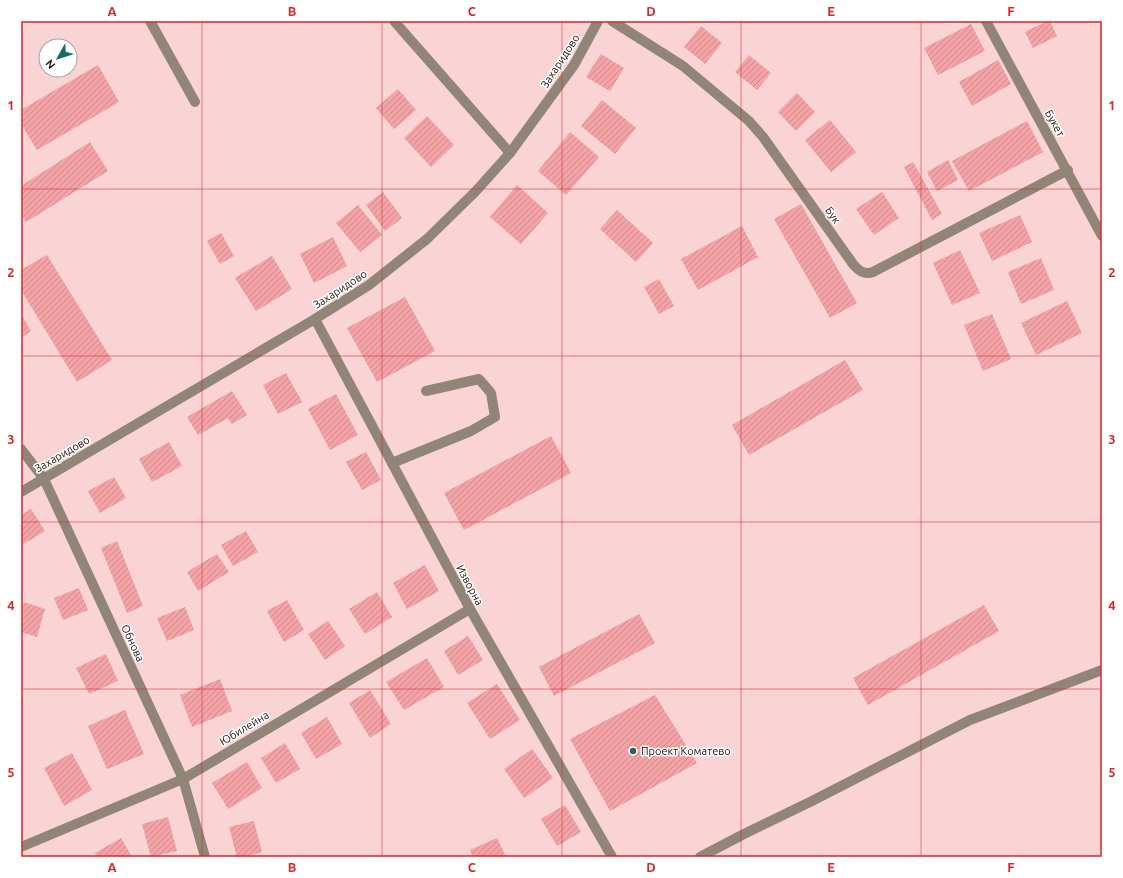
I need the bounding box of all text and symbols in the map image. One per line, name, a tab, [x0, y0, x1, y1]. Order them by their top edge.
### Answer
text: A	[107, 4, 117, 18]
text: B	[288, 4, 297, 18]
text: C	[468, 4, 477, 18]
text: D	[646, 4, 656, 18]
text: E	[827, 4, 835, 18]
text: F	[1007, 4, 1015, 18]
street label: Захаридово	[538, 32, 582, 90]
north arrow	[38, 38, 78, 78]
text: N	[43, 57, 57, 71]
text: 1	[7, 98, 15, 112]
text: 1	[1108, 98, 1116, 112]
street label: Букет	[1043, 108, 1067, 138]
street label: Бук	[823, 204, 843, 226]
text: 2	[7, 265, 15, 279]
text: 2	[1108, 265, 1116, 279]
street label: Захаридово	[311, 267, 369, 311]
text: 3	[7, 432, 15, 446]
text: 3	[1108, 432, 1116, 446]
street label: Захаридово	[32, 433, 92, 475]
street label: Изворна	[454, 563, 486, 607]
text: 4	[7, 598, 15, 612]
text: 4	[1108, 598, 1116, 612]
street label: Обнова	[119, 623, 147, 663]
street label: Юбилейна	[217, 709, 271, 747]
place label: Проект Коматево	[641, 745, 731, 757]
marker: Проект Коматево	[628, 746, 638, 756]
text: 5	[7, 765, 15, 779]
text: 5	[1108, 765, 1116, 779]
text: A	[107, 860, 117, 874]
text: B	[288, 860, 297, 874]
text: C	[468, 860, 477, 874]
text: D	[646, 860, 656, 874]
text: E	[827, 860, 835, 874]
text: F	[1007, 860, 1015, 874]

